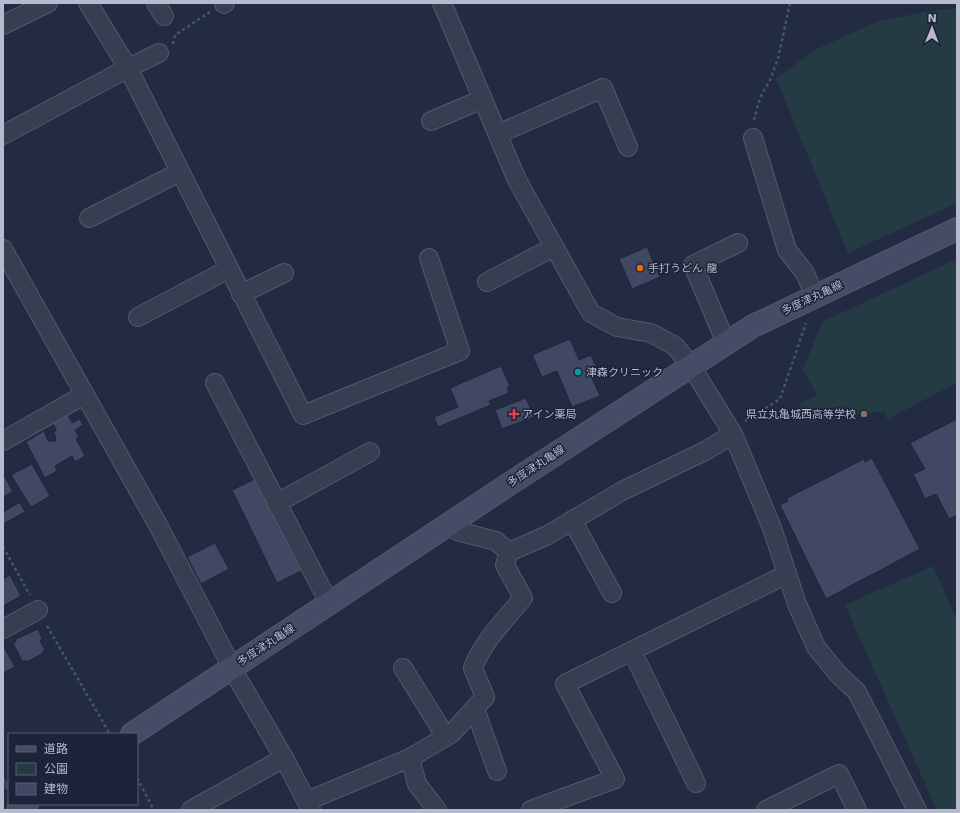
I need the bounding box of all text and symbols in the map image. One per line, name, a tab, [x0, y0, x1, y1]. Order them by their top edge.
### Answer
north arrow	[912, 8, 952, 48]
text: N	[927, 12, 937, 25]
place label: 手打うどん 龍	[648, 262, 718, 275]
marker: 手打うどん 龍	[635, 263, 645, 273]
street label: 多度津丸亀線	[779, 278, 845, 318]
place label: 津森クリニック	[586, 366, 663, 379]
marker: 津森クリニック	[573, 367, 583, 377]
place label: アイン薬局	[522, 408, 576, 421]
place label: 県立丸亀城西高等学校	[746, 408, 856, 421]
marker: アイン薬局	[509, 409, 519, 419]
marker: 県立丸亀城西高等学校	[859, 409, 869, 419]
street label: 多度津丸亀線	[505, 443, 567, 489]
street label: 多度津丸亀線	[235, 622, 297, 668]
legend	[8, 733, 138, 805]
text: 道路	[44, 742, 68, 756]
text: 公園	[44, 762, 68, 776]
text: 建物	[44, 782, 68, 796]

